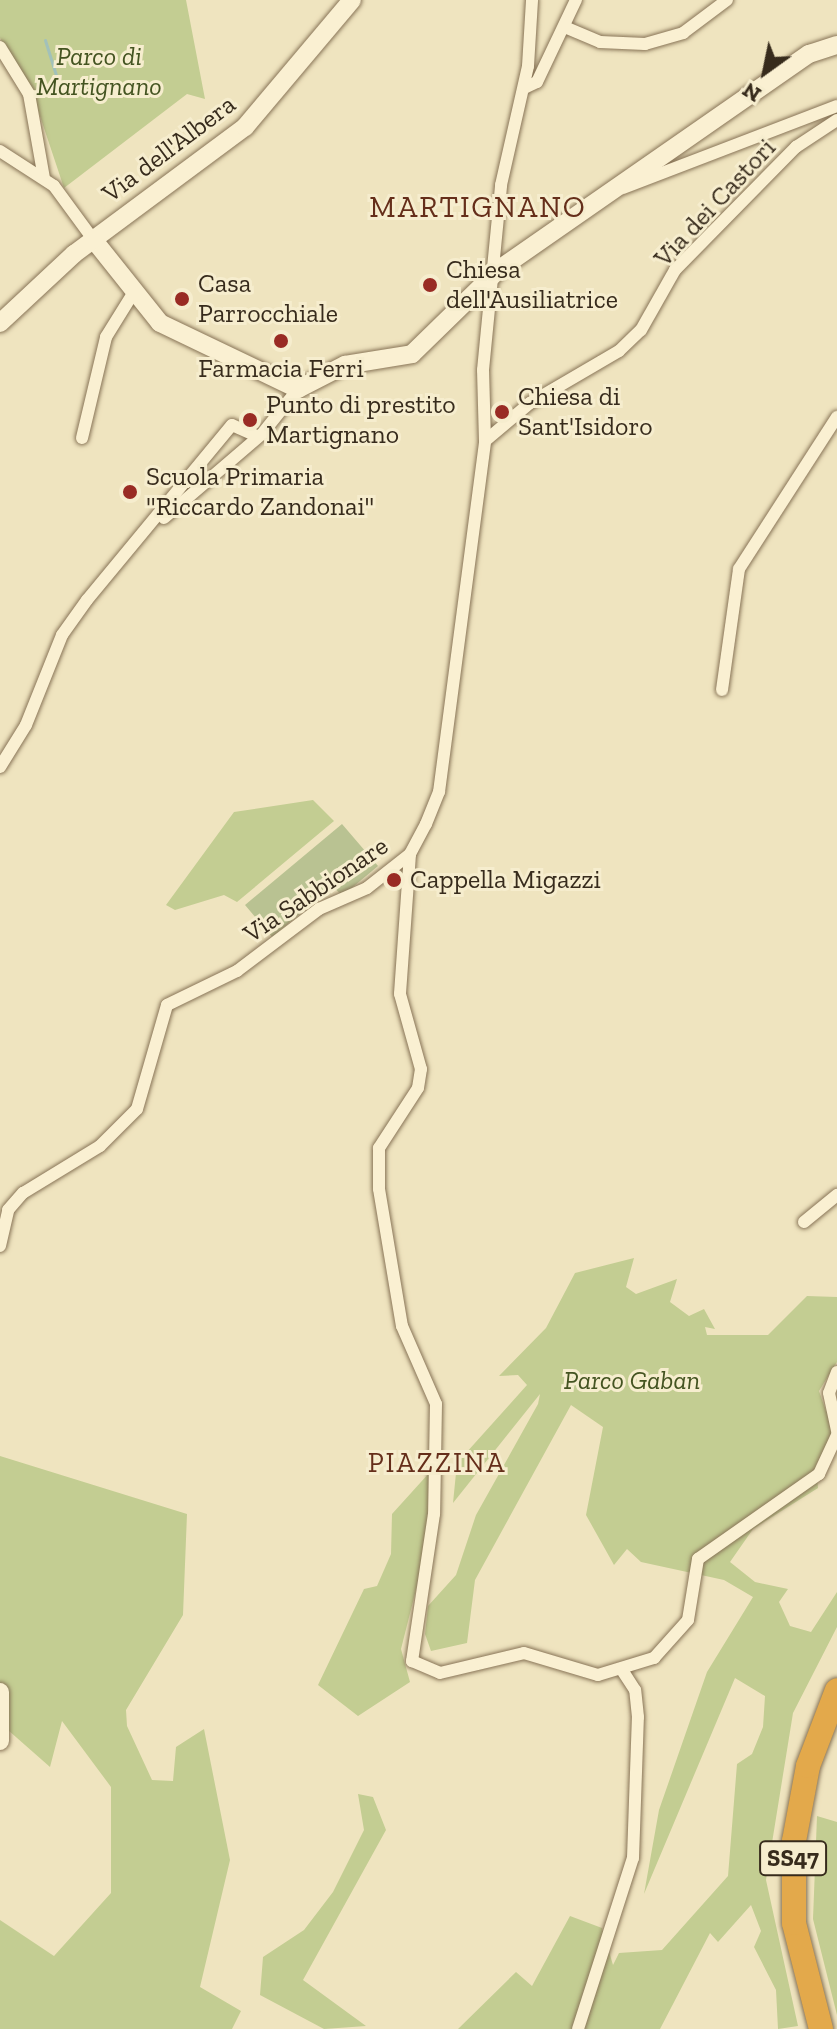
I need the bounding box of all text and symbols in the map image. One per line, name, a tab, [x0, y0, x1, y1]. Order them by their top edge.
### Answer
north arrow	[725, 32, 805, 112]
park label: Parco di Martignano	[36, 41, 162, 102]
text: N	[737, 77, 766, 108]
street label: Via dell'Albera	[96, 89, 242, 209]
street label: Via dei Castori	[648, 133, 782, 273]
district label: MARTIGNANO	[369, 189, 587, 225]
place label: Chiesa dell'Ausiliatrice	[446, 254, 618, 316]
place label: Casa Parrocchiale	[198, 268, 338, 330]
marker: Chiesa dell'Ausiliatrice	[421, 276, 439, 294]
marker: Casa Parrocchiale	[173, 290, 191, 308]
marker: Farmacia Ferri	[272, 332, 290, 350]
place label: Farmacia Ferri	[198, 353, 364, 385]
place label: Chiesa di Sant'Isidoro	[518, 381, 653, 442]
place label: Punto di prestito Martignano	[266, 389, 455, 450]
marker: Chiesa di Sant'Isidoro	[493, 403, 511, 421]
marker: Punto di prestito Martignano	[241, 411, 259, 429]
place label: Scuola Primaria "Riccardo Zandonai"	[146, 461, 374, 522]
marker: Scuola Primaria "Riccardo Zandonai"	[121, 483, 139, 501]
street label: Via Sabbionare	[238, 830, 394, 950]
place label: Cappella Migazzi	[410, 864, 601, 896]
marker: Cappella Migazzi	[385, 871, 403, 889]
park label: Parco Gaban	[564, 1365, 700, 1397]
district label: PIAZZINA	[368, 1446, 506, 1480]
road number: SS47	[759, 1838, 827, 1878]

